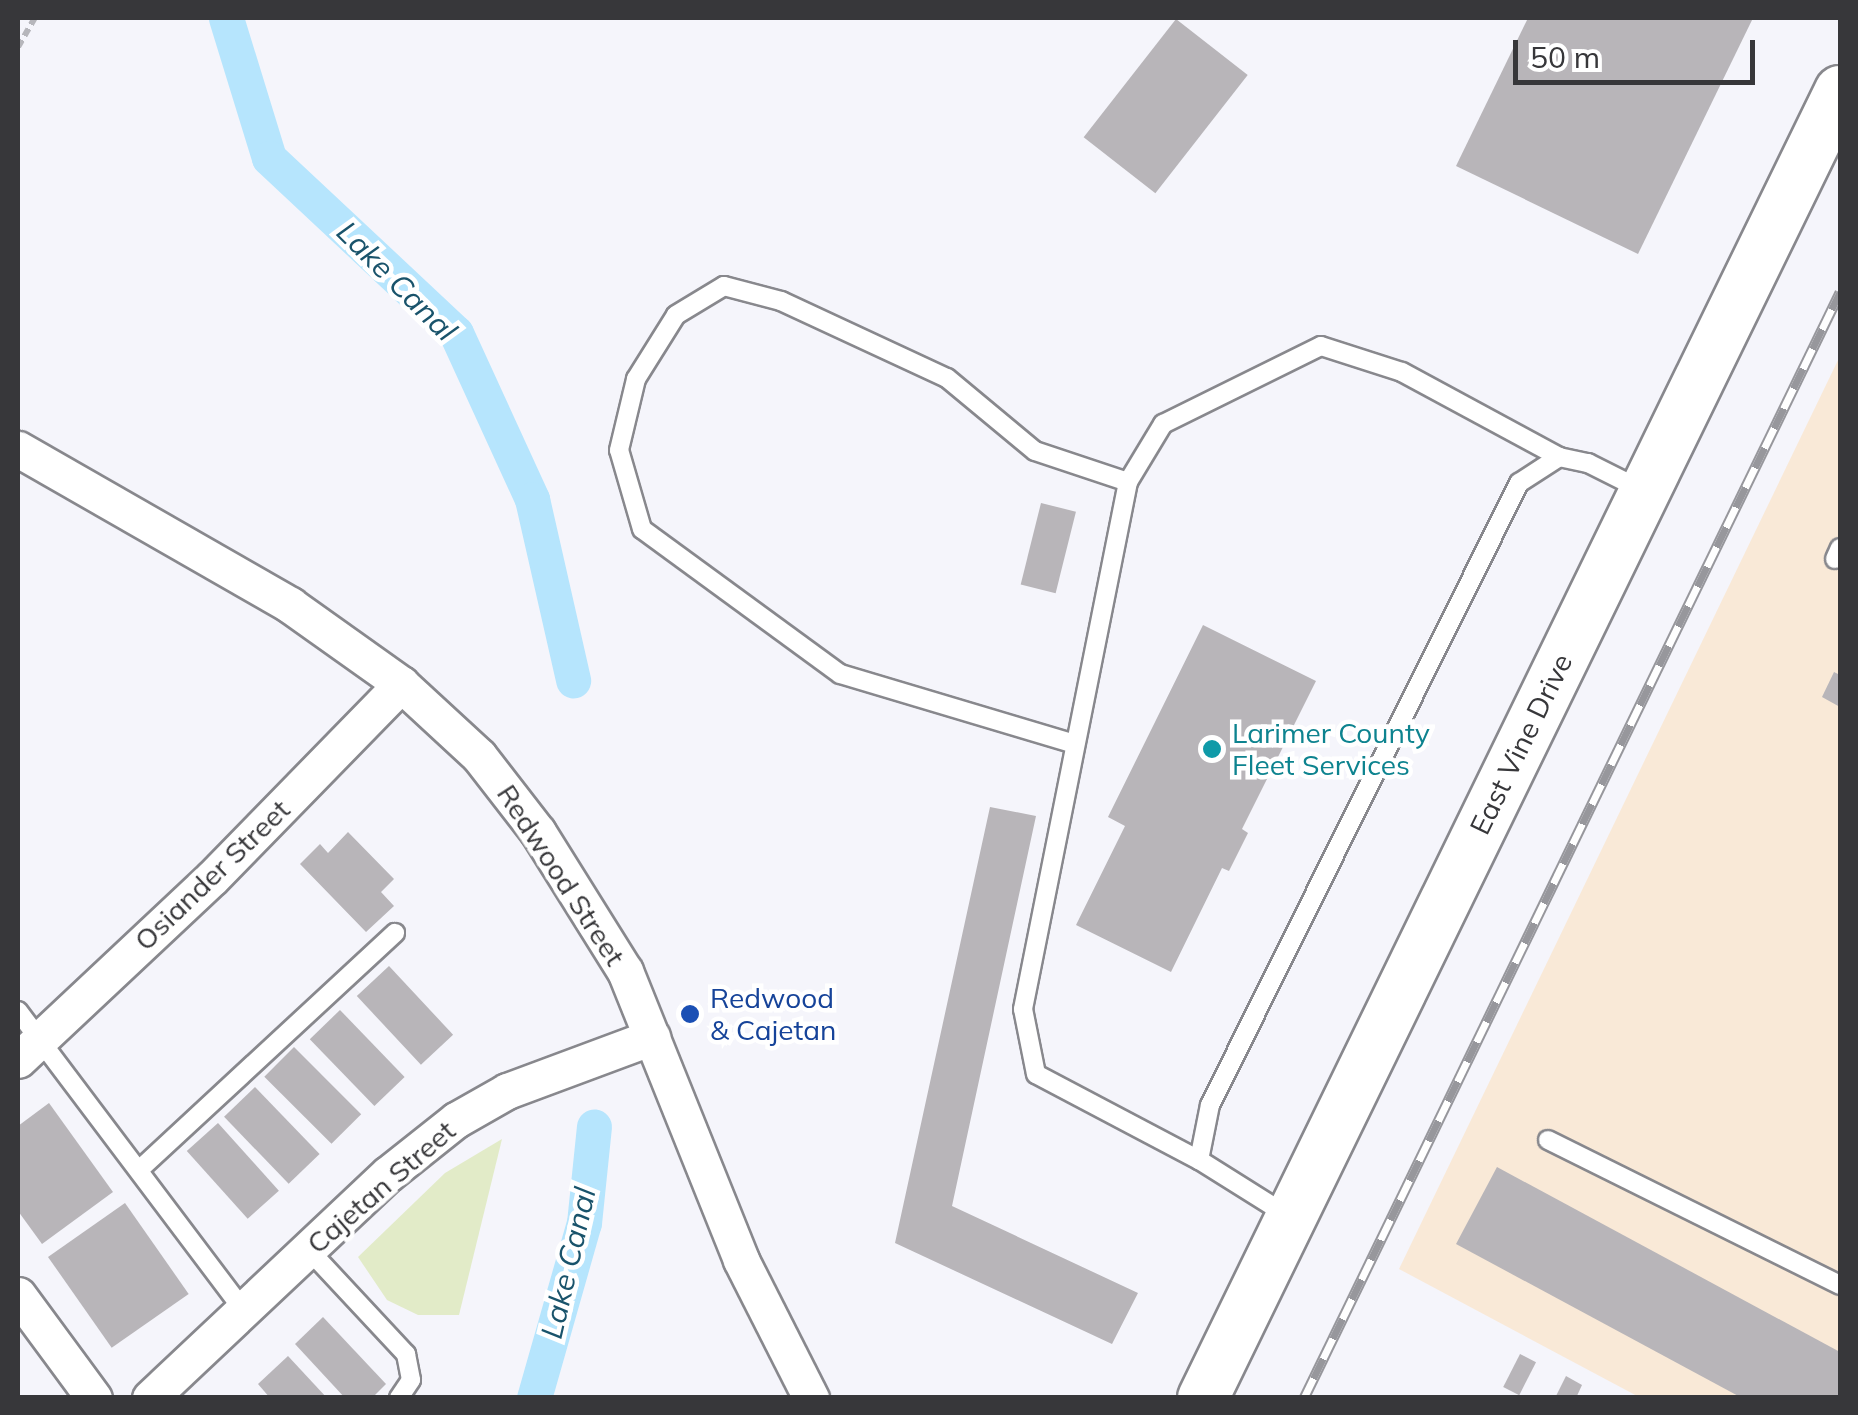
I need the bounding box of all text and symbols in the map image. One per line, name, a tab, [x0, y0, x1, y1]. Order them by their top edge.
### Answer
scale bar	[1518, 20, 1760, 82]
text: 50 m	[1530, 38, 1600, 76]
water label: Lake Canal	[330, 214, 464, 348]
street label: East Vine Drive	[1463, 648, 1579, 840]
place label: Larimer County Fleet Services	[1232, 716, 1430, 782]
marker: Larimer County Fleet Services	[1201, 738, 1223, 760]
street label: Redwood Street	[490, 778, 632, 972]
street label: Osiander Street	[128, 793, 296, 957]
place label: Redwood & Cajetan	[710, 981, 836, 1047]
marker: Redwood & Cajetan	[679, 1003, 701, 1025]
street label: Cajetan Street	[300, 1114, 462, 1260]
water label: Lake Canal	[533, 1184, 603, 1342]

